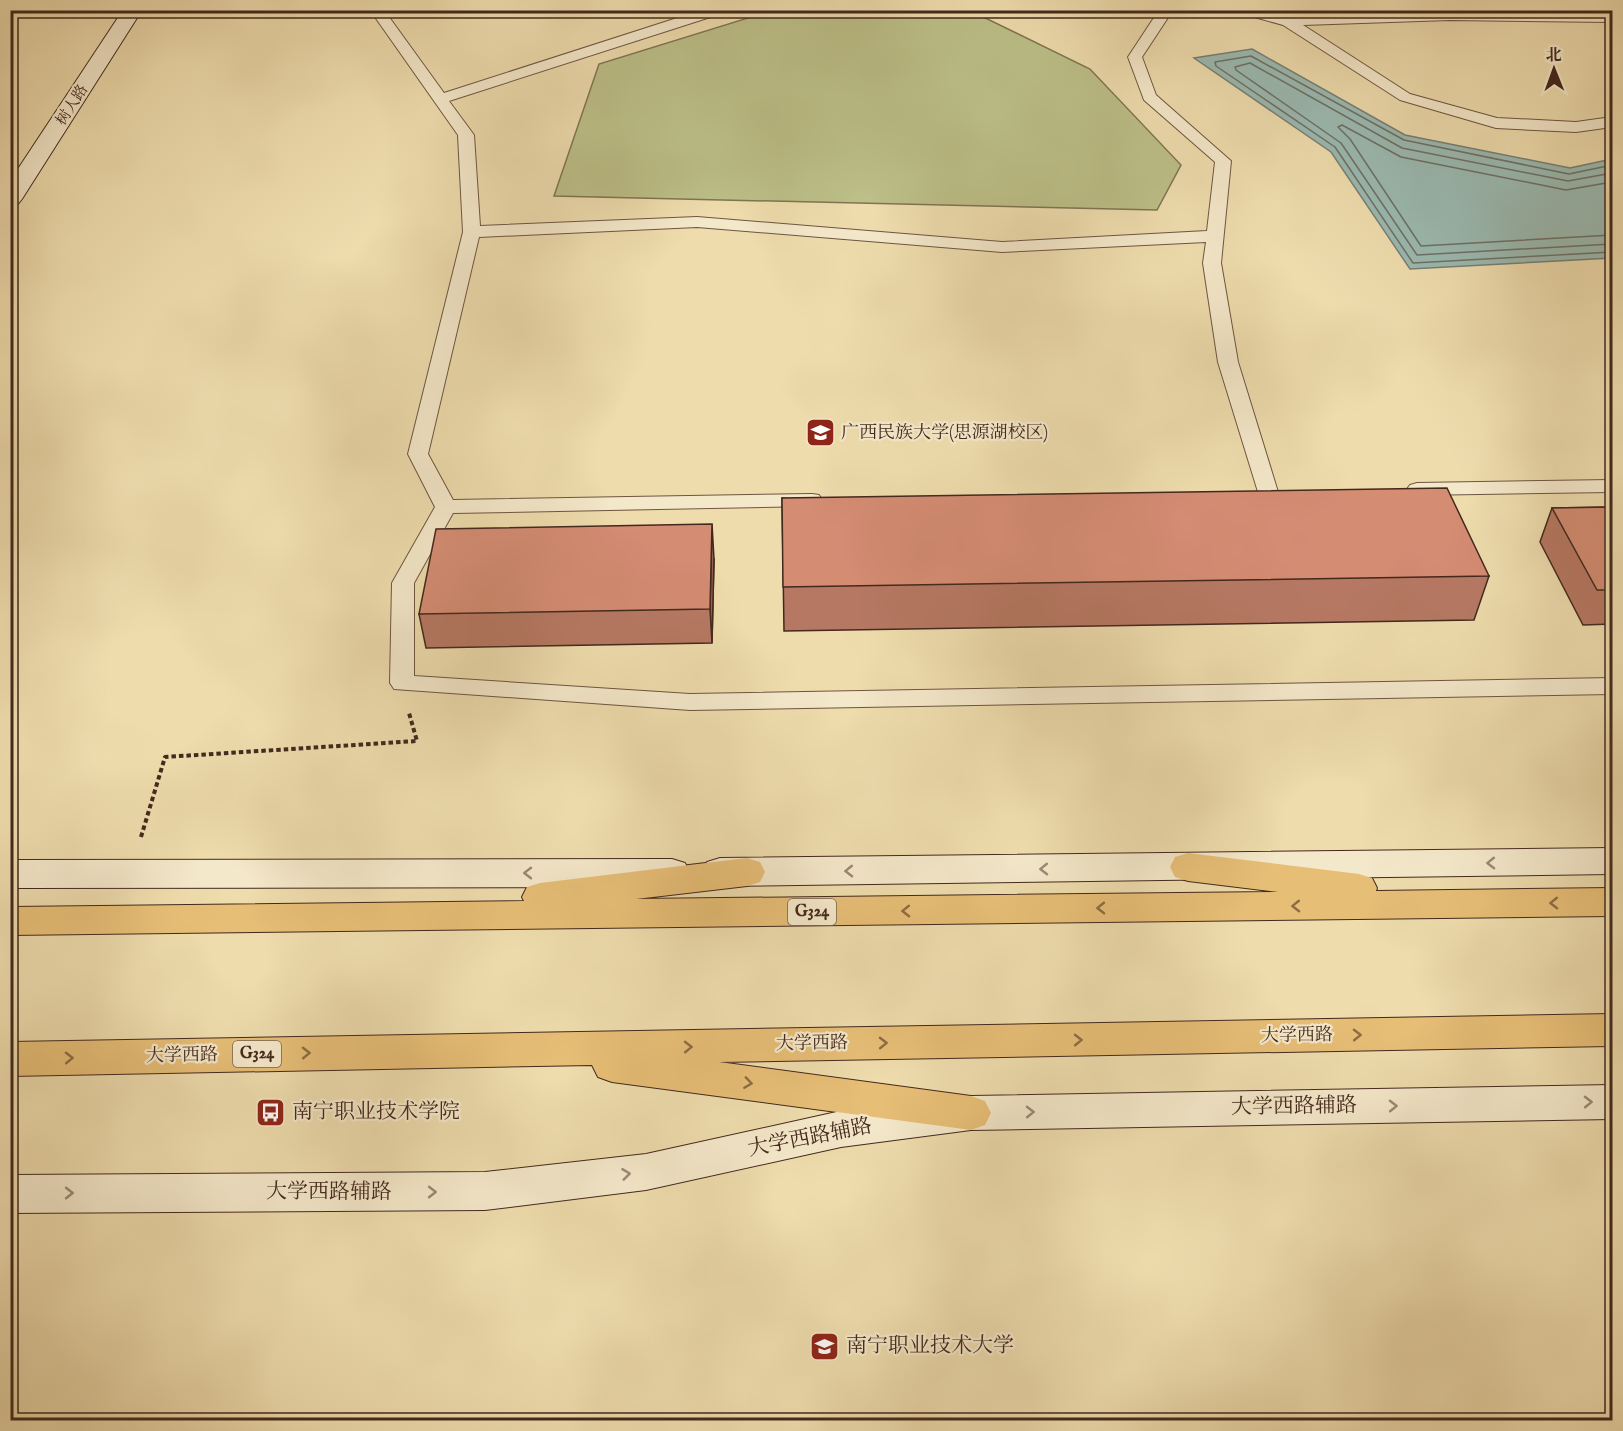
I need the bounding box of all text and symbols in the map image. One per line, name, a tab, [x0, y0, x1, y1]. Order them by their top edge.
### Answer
north arrow	[1524, 39, 1584, 99]
text: 北	[1546, 46, 1562, 66]
street label: 树人路	[52, 81, 92, 129]
school or university icon: 广西民族大学(思源湖校区)	[804, 417, 836, 449]
place label: 广西民族大学(思源湖校区)	[841, 422, 1048, 445]
one-way arrow	[1487, 857, 1496, 869]
one-way arrow	[1040, 863, 1049, 875]
one-way arrow	[845, 865, 854, 877]
one-way arrow	[524, 867, 533, 879]
one-way arrow	[1550, 897, 1559, 909]
road number: G324	[788, 899, 836, 925]
one-way arrow	[1292, 900, 1301, 912]
one-way arrow	[1097, 902, 1106, 914]
one-way arrow	[902, 904, 911, 917]
street label: 大学西路	[1261, 1024, 1333, 1048]
one-way arrow	[1352, 1029, 1361, 1041]
street label: 大学西路	[776, 1032, 848, 1056]
one-way arrow	[1073, 1034, 1082, 1046]
one-way arrow	[878, 1037, 887, 1049]
one-way arrow	[683, 1040, 692, 1053]
road number: G324	[233, 1041, 281, 1067]
street label: 大学西路	[146, 1044, 218, 1068]
one-way arrow	[301, 1047, 310, 1060]
one-way arrow	[64, 1051, 73, 1064]
one-way arrow	[744, 1076, 753, 1088]
street label: 大学西路辅路	[1231, 1092, 1357, 1122]
bus stop icon: 南宁职业技术学院	[255, 1096, 287, 1128]
one-way arrow	[1583, 1096, 1592, 1109]
place label: 南宁职业技术学院	[292, 1099, 460, 1126]
one-way arrow	[1388, 1099, 1397, 1112]
one-way arrow	[1025, 1106, 1034, 1118]
street label: 大学西路辅路	[746, 1113, 874, 1163]
one-way arrow	[621, 1169, 631, 1181]
street label: 大学西路辅路	[266, 1179, 392, 1206]
one-way arrow	[427, 1186, 436, 1198]
one-way arrow	[64, 1187, 73, 1199]
school or university icon: 南宁职业技术大学	[809, 1330, 841, 1362]
place label: 南宁职业技术大学	[846, 1333, 1014, 1360]

